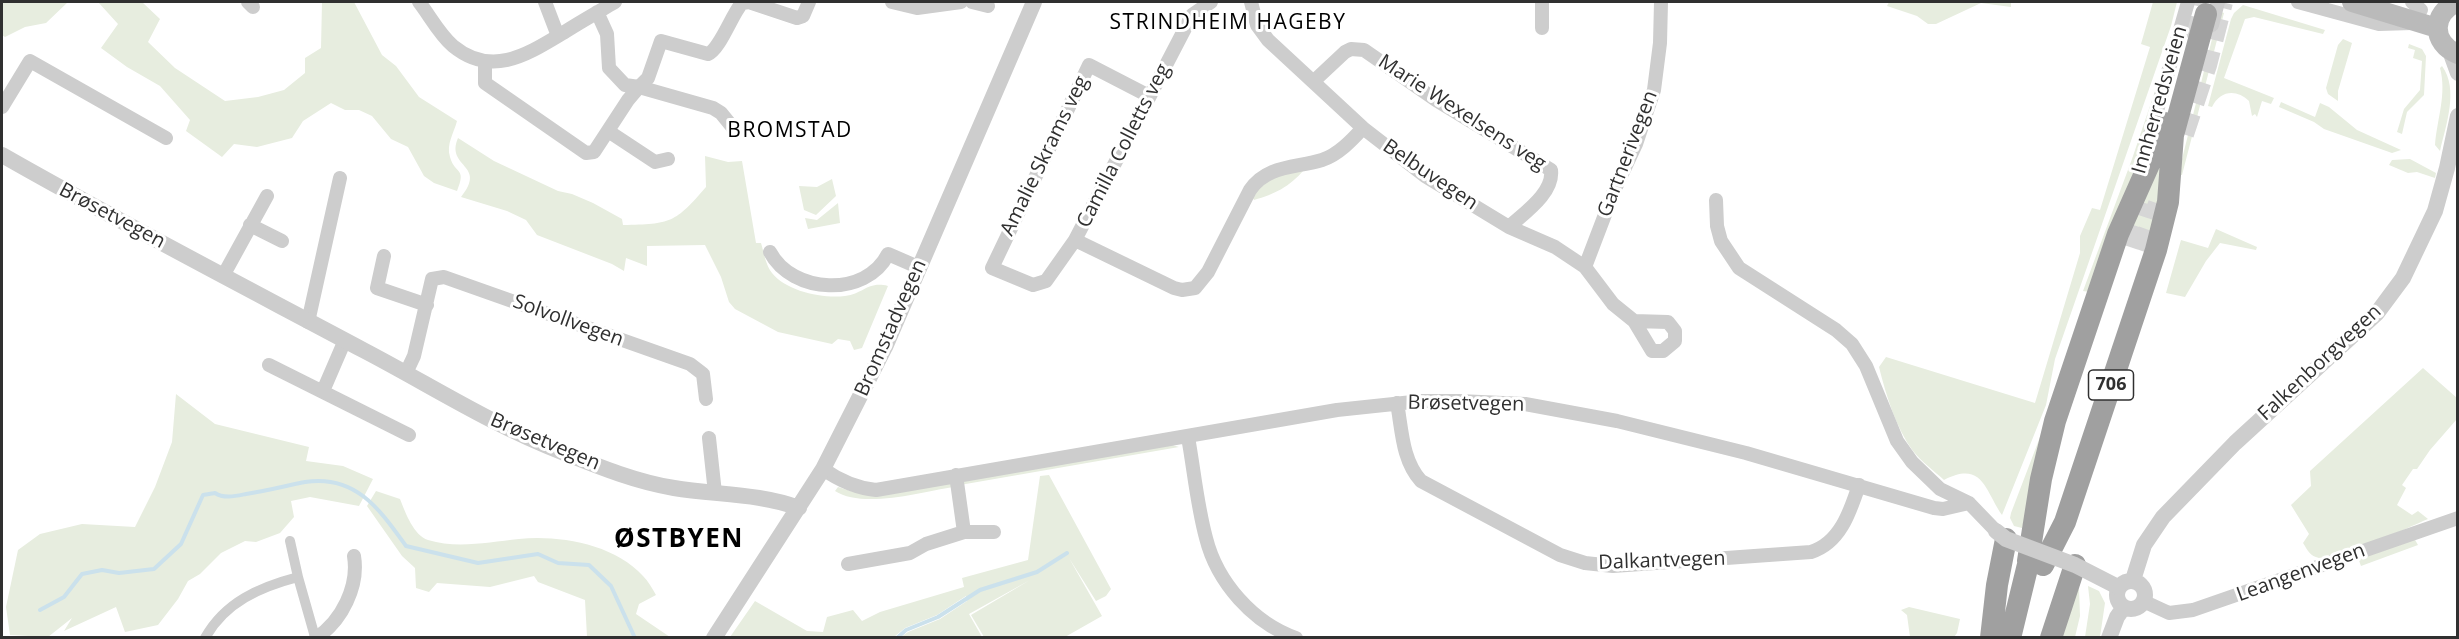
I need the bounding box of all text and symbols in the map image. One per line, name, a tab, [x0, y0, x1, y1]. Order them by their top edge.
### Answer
district label: STRINDHEIM HAGEBY	[1110, 10, 1346, 36]
street label: Innherredsveien	[2127, 23, 2193, 177]
street label: Marie Wexelsens veg	[1374, 50, 1550, 176]
street label: Camilla Colletts veg	[1072, 60, 1176, 232]
street label: Amalie Skrams veg	[996, 72, 1094, 240]
street label: Gartnerivegen	[1593, 87, 1663, 221]
district label: BROMSTAD	[727, 118, 853, 144]
street label: Belbuvegen	[1378, 134, 1482, 216]
street label: Brøsetvegen	[55, 178, 169, 254]
street label: Bromstadvegen	[850, 256, 932, 400]
street label: Solvollvegen	[510, 290, 626, 352]
street label: Falkenborgvegen	[2254, 300, 2386, 426]
road number: 706	[2088, 370, 2134, 400]
street label: Brøsetvegen	[1408, 391, 1524, 417]
street label: Brøsetvegen	[487, 408, 603, 476]
district label: ØSTBYEN	[614, 524, 744, 556]
street label: Leangenvegen	[2233, 539, 2369, 607]
street label: Dalkantvegen	[1598, 547, 1726, 575]

